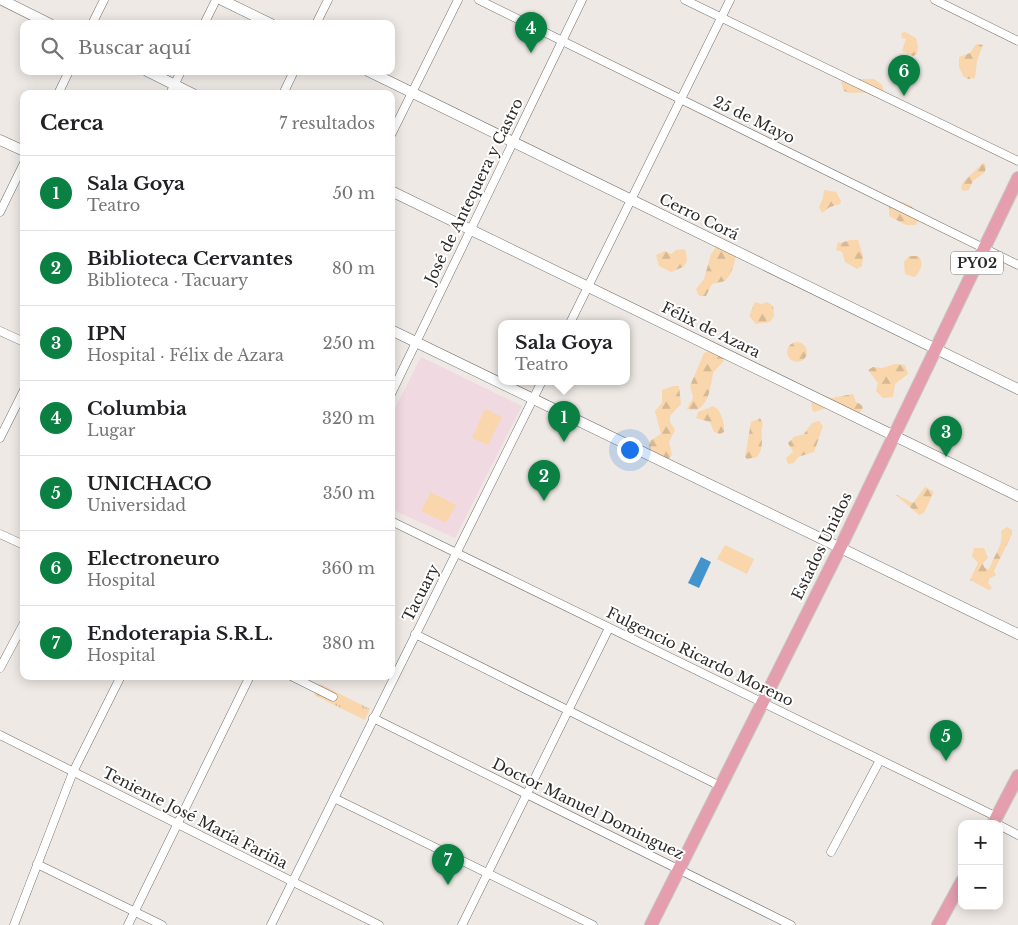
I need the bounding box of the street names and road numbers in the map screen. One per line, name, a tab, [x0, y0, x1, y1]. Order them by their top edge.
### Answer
street label: 25 de Mayo	[710, 92, 798, 148]
street label: José de Antequera y Castro	[419, 95, 527, 289]
street label: Cerro Corá	[656, 189, 743, 244]
road number: PY02	[951, 252, 1003, 274]
street label: Félix de Azara	[659, 297, 764, 362]
street label: Estados Unidos	[787, 489, 856, 603]
street label: Tacuary	[398, 560, 443, 625]
street label: Fulgencio Ricardo Moreno	[603, 603, 797, 710]
street label: Doctor Manuel Dominguez	[489, 754, 687, 863]
street label: Teniente José María Fariña	[100, 763, 292, 873]

